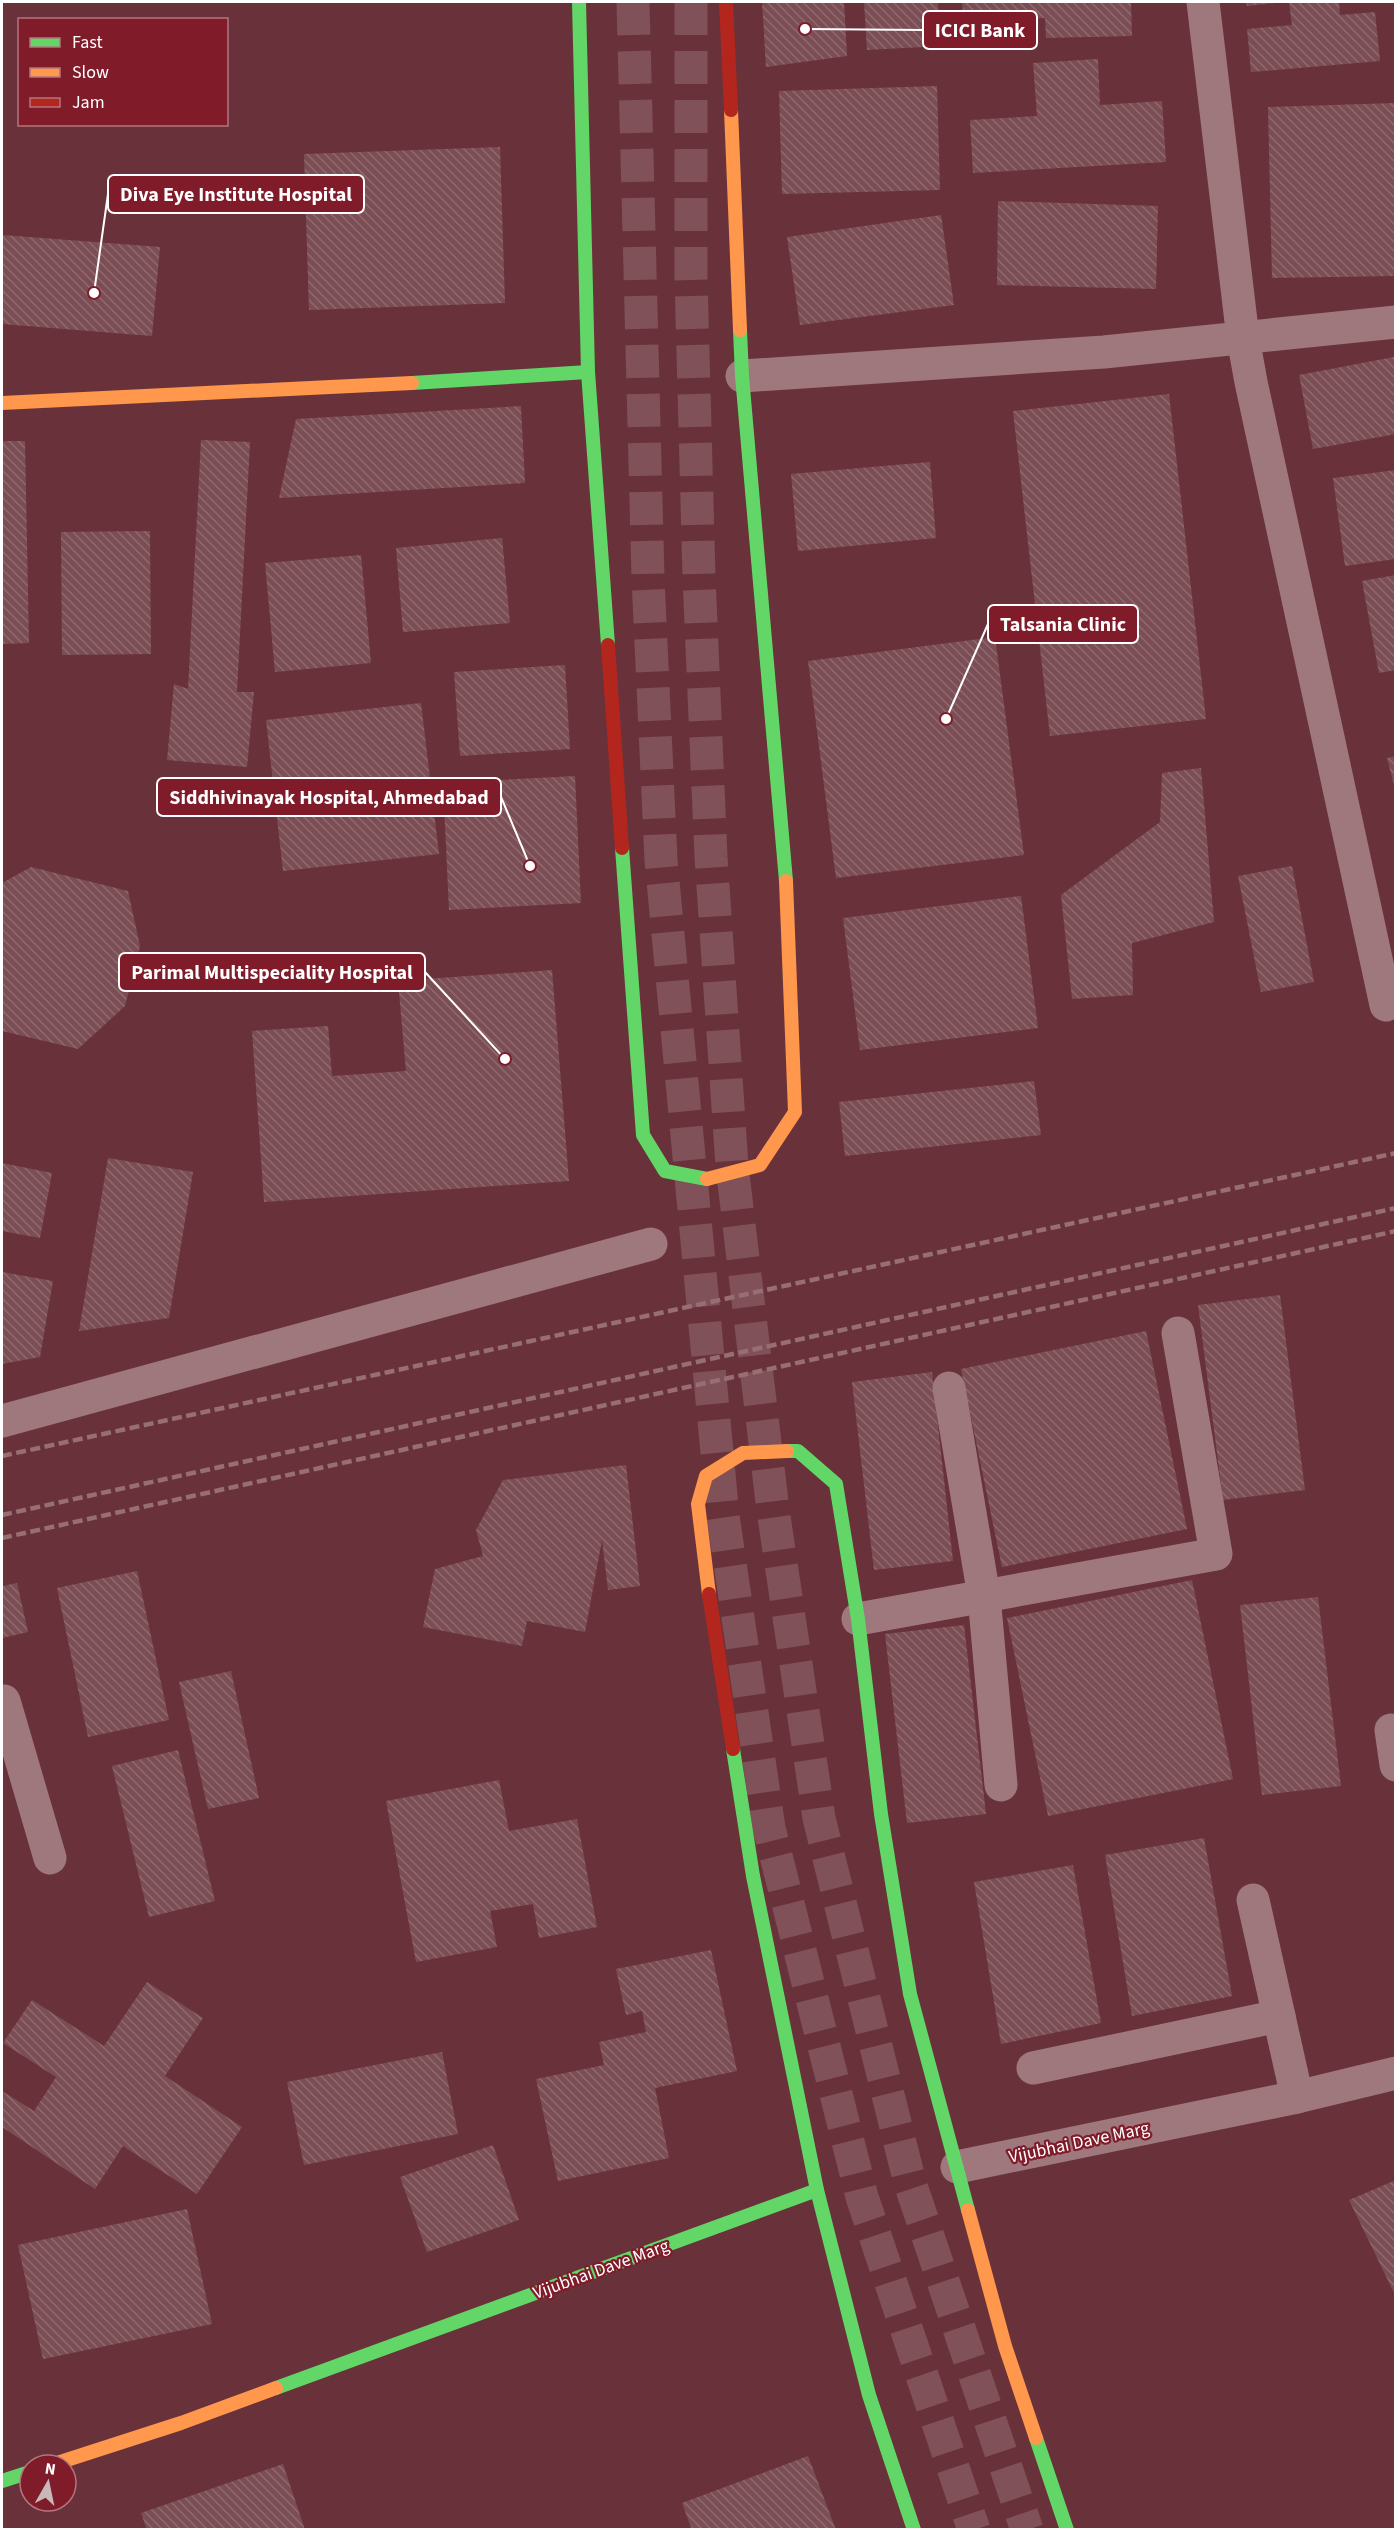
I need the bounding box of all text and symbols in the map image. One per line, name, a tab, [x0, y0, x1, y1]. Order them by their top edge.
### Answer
callout: ICICI Bank	[923, 11, 1037, 49]
text: ICICI Bank	[935, 17, 1025, 45]
legend	[18, 18, 228, 126]
text: Fast	[72, 30, 103, 55]
text: Slow	[72, 60, 109, 85]
text: Jam	[72, 90, 105, 115]
callout: Diva Eye Institute Hospital	[108, 175, 364, 213]
text: Diva Eye Institute Hospital	[120, 181, 352, 209]
callout: Talsania Clinic	[988, 605, 1138, 643]
text: Talsania Clinic	[1000, 611, 1126, 639]
callout: Siddhivinayak Hospital, Ahmedabad	[157, 778, 501, 816]
text: Siddhivinayak Hospital, Ahmedabad	[169, 784, 489, 812]
callout: Parimal Multispeciality Hospital	[119, 953, 425, 991]
text: Parimal Multispeciality Hospital	[131, 959, 413, 987]
street label: Vijubhai Dave Marg	[1007, 2115, 1152, 2170]
street label: Vijubhai Dave Marg	[530, 2233, 673, 2306]
north arrow	[18, 2453, 78, 2513]
text: N	[43, 2457, 57, 2481]

